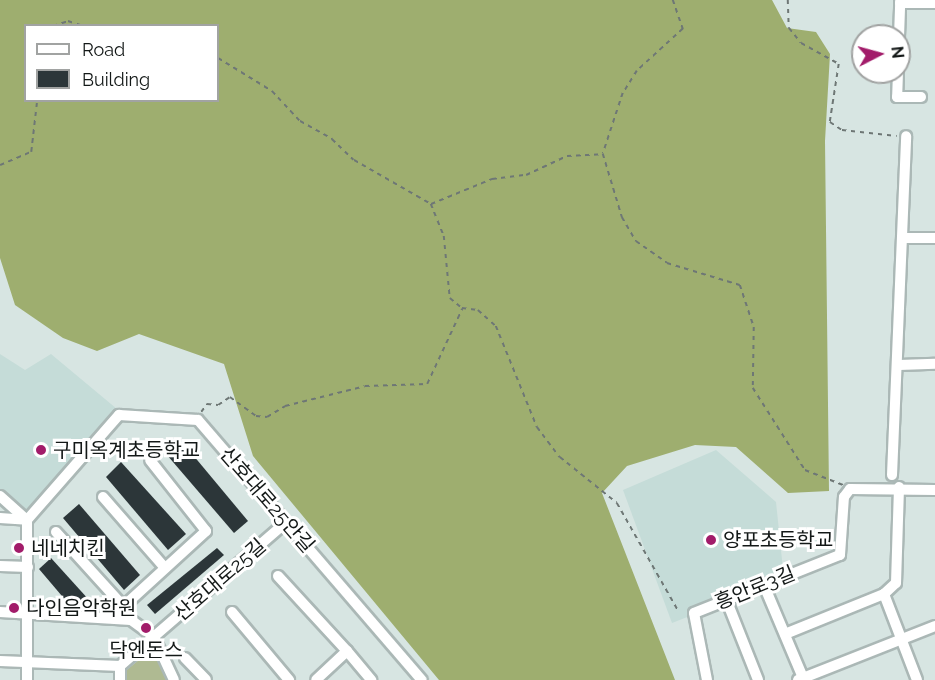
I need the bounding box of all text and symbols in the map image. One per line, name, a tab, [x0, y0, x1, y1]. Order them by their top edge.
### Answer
legend	[24, 24, 219, 102]
north arrow	[851, 24, 911, 84]
text: Road	[82, 39, 125, 60]
text: N	[887, 45, 907, 59]
text: Building	[82, 69, 150, 90]
place label: 구미옥계초등학교	[53, 438, 200, 462]
street label: 산호대로25안길	[215, 442, 319, 558]
marker: 구미옥계초등학교	[34, 443, 48, 457]
place label: 양포초등학교	[723, 528, 833, 552]
marker: 양포초등학교	[704, 533, 718, 547]
street label: 산호대로25길	[169, 534, 271, 626]
place label: 네네치킨	[31, 536, 105, 560]
marker: 네네치킨	[12, 541, 26, 555]
street label: 흥안로3길	[711, 561, 799, 615]
place label: 다인음악학원	[26, 596, 136, 620]
marker: 다인음악학원	[7, 601, 21, 615]
marker: 닥엔돈스	[139, 621, 153, 635]
place label: 닥엔돈스	[109, 638, 183, 662]

